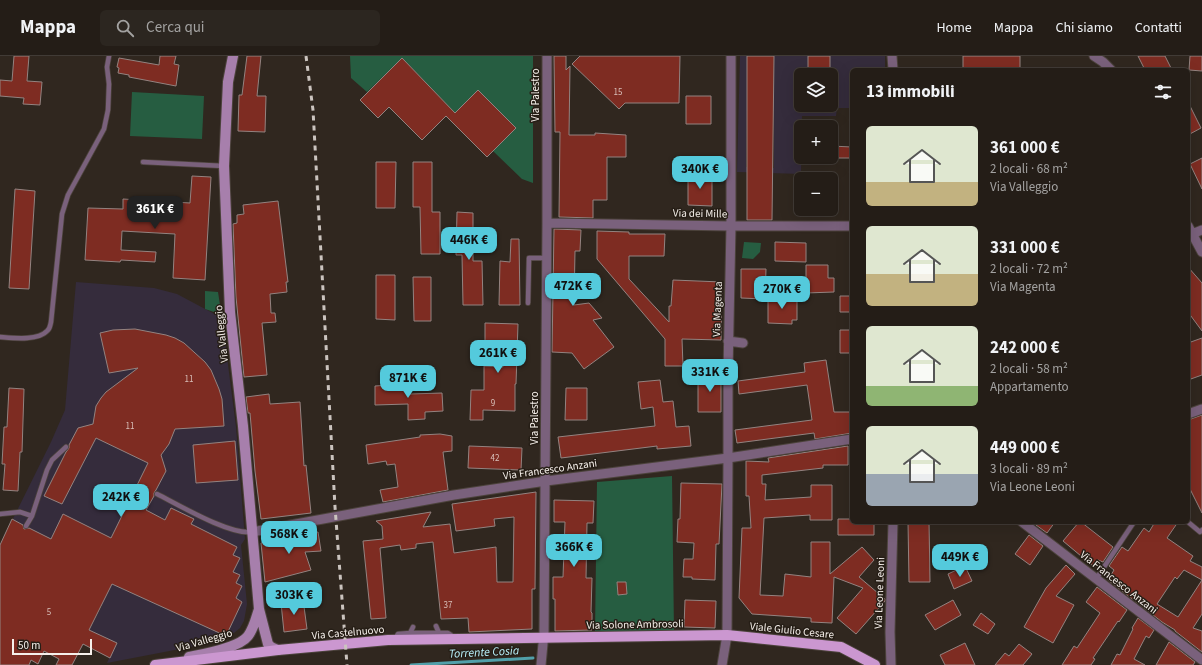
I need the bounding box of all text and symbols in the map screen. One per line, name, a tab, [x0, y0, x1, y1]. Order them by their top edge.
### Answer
search box	[100, 10, 380, 46]
text: Mappa	[20, 14, 76, 41]
icon: search	[114, 17, 136, 39]
text: Cerca qui	[146, 17, 205, 38]
text: Home	[936, 18, 972, 38]
text: Mappa	[994, 18, 1033, 38]
text: Chi siamo	[1055, 18, 1113, 38]
text: Contatti	[1135, 18, 1182, 38]
street label: Via Palestro	[528, 68, 543, 122]
map controls	[794, 68, 838, 216]
button: layers	[794, 68, 838, 112]
text: 13 immobili	[866, 80, 955, 104]
icon: filters	[1152, 81, 1174, 103]
house number: 15	[614, 86, 623, 99]
button: +	[794, 120, 838, 164]
text: 361 000 €	[990, 136, 1060, 160]
icon: home	[898, 142, 946, 190]
pin: 340K €	[667, 156, 733, 190]
text: 340K €	[681, 160, 719, 178]
text: 2 locali · 68 m²	[990, 160, 1068, 178]
button: −	[794, 172, 838, 216]
text: Via Valleggio	[990, 178, 1058, 196]
pin: 361K €	[122, 196, 188, 230]
text: 361K €	[136, 200, 174, 218]
street label: Via dei Mille	[673, 206, 728, 221]
pin: 446K €	[436, 227, 502, 261]
text: 446K €	[450, 231, 488, 249]
text: 331 000 €	[990, 236, 1060, 260]
icon: home	[898, 242, 946, 290]
text: 2 locali · 72 m²	[990, 260, 1068, 278]
pin: 472K €	[540, 273, 606, 307]
pin: 270K €	[749, 276, 815, 310]
text: 472K €	[554, 277, 592, 295]
text: Via Magenta	[990, 278, 1056, 296]
text: 270K €	[763, 280, 801, 298]
street label: Via Magenta	[709, 281, 726, 337]
street label: Via Valleggio	[211, 304, 232, 363]
text: 242 000 €	[990, 336, 1060, 360]
pin: 261K €	[465, 340, 531, 374]
icon: home	[898, 342, 946, 390]
text: 261K €	[479, 344, 517, 362]
pin: 331K €	[677, 359, 743, 393]
text: 2 locali · 58 m²	[990, 360, 1068, 378]
text: 331K €	[691, 363, 729, 381]
pin: 871K €	[375, 365, 441, 399]
text: 871K €	[389, 369, 427, 387]
house number: 11	[185, 373, 193, 386]
text: Appartamento	[990, 378, 1069, 396]
street label: Via Palestro	[527, 391, 542, 445]
house number: 9	[491, 397, 496, 410]
house number: 11	[126, 420, 134, 433]
text: 449 000 €	[990, 436, 1060, 460]
icon: home	[898, 442, 946, 490]
house number: 42	[491, 452, 500, 465]
street label: Via Francesco Anzani	[502, 455, 598, 484]
text: 3 locali · 89 m²	[990, 460, 1068, 478]
text: Via Leone Leoni	[990, 478, 1075, 496]
pin: 242K €	[88, 484, 154, 518]
text: 242K €	[102, 488, 140, 506]
pin: 568K €	[256, 521, 322, 555]
text: 568K €	[270, 525, 308, 543]
pin: 366K €	[541, 534, 607, 568]
text: 366K €	[555, 538, 593, 556]
pin: 449K €	[927, 544, 993, 578]
street label: Via Francesco Anzani	[1077, 547, 1161, 618]
text: 449K €	[941, 548, 979, 566]
street label: Via Leone Leoni	[871, 557, 888, 629]
pin: 303K €	[261, 582, 327, 616]
text: 303K €	[275, 586, 313, 604]
house number: 37	[444, 599, 453, 612]
house number: 5	[47, 606, 52, 619]
street label: Via Solone Ambrosoli	[586, 616, 684, 633]
street label: Viale Giulio Cesare	[749, 619, 835, 642]
street label: Via Castelnuovo	[311, 622, 385, 643]
street label: Via Valleggio	[174, 625, 234, 656]
scale bar	[12, 637, 92, 656]
text: 50 m	[18, 638, 40, 653]
water label: Torrente Cosia	[448, 642, 520, 663]

